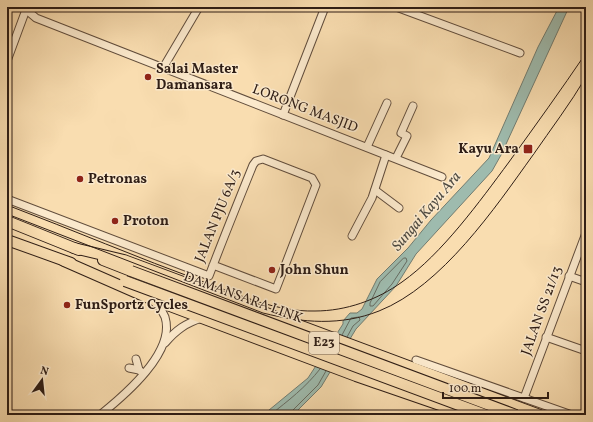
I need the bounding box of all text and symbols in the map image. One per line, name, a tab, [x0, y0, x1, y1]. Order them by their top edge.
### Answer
place label: Salai Master Damansara	[156, 60, 238, 95]
marker: Salai Master Damansara	[143, 72, 153, 82]
street label: LORONG MASJID	[249, 80, 361, 138]
place label: Kayu Ara	[458, 140, 519, 159]
marker: Kayu Ara	[522, 143, 534, 155]
street label: JALAN PJU 6A/3	[191, 166, 245, 266]
water label: Sungai Kayu Ara	[387, 168, 467, 256]
place label: Petronas	[88, 170, 147, 189]
marker: Petronas	[75, 174, 85, 184]
place label: Proton	[123, 212, 169, 231]
marker: Proton	[110, 216, 120, 226]
place label: John Shun	[279, 261, 349, 280]
street label: JALAN SS 21/13	[517, 264, 567, 358]
marker: John Shun	[267, 265, 277, 275]
street label: DAMANSARA LINK	[181, 268, 306, 329]
place label: FunSportz Cycles	[75, 296, 188, 315]
marker: FunSportz Cycles	[62, 300, 72, 310]
road number: E23	[309, 332, 339, 354]
north arrow	[22, 360, 62, 400]
text: N	[38, 364, 50, 380]
scale bar	[443, 374, 548, 400]
text: 100 m	[449, 381, 482, 397]

